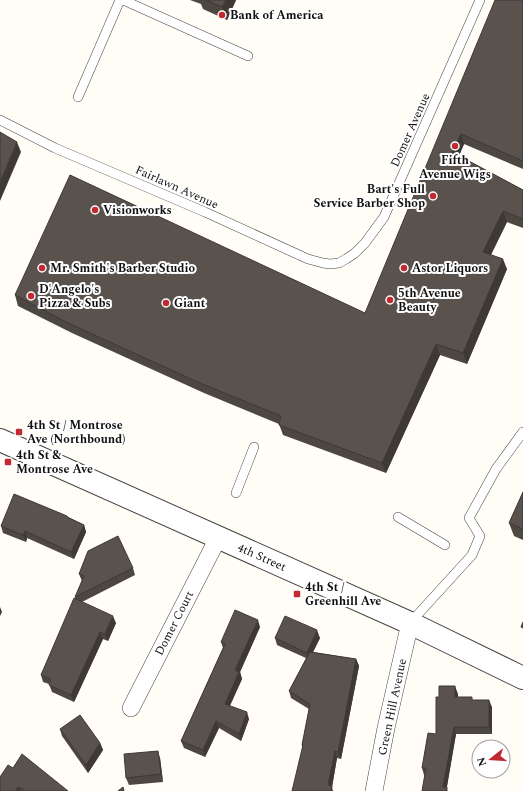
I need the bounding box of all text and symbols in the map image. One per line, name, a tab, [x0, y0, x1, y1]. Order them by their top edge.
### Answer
place label: Bank of America	[230, 6, 324, 25]
marker: Bank of America	[217, 10, 227, 20]
street label: Domer Avenue	[386, 90, 435, 170]
marker: Fifth Avenue Wigs	[450, 141, 460, 151]
place label: Fifth Avenue Wigs	[419, 151, 491, 184]
street label: Fairlawn Avenue	[132, 161, 222, 214]
place label: Bart's Full Service Barber Shop	[313, 180, 425, 213]
marker: Bart's Full Service Barber Shop	[428, 191, 438, 201]
place label: Visionworks	[103, 201, 172, 220]
marker: Visionworks	[90, 205, 100, 215]
place label: Mr. Smith's Barber Studio	[50, 259, 195, 278]
place label: Astor Liquors	[412, 259, 488, 278]
marker: Mr. Smith's Barber Studio	[37, 263, 47, 273]
marker: Astor Liquors	[399, 263, 409, 273]
place label: D'Angelo's Pizza & Subs	[39, 280, 111, 313]
place label: 5th Avenue Beauty	[398, 284, 461, 317]
marker: D'Angelo's Pizza & Subs	[26, 291, 36, 301]
place label: Giant	[174, 294, 206, 313]
marker: 5th Avenue Beauty	[385, 295, 395, 305]
marker: Giant	[161, 298, 171, 308]
place label: 4th St / Montrose Ave (Northbound)	[27, 416, 125, 449]
marker: 4th St / Montrose Ave (Northbound)	[14, 427, 24, 437]
place label: 4th St & Montrose Ave	[16, 446, 93, 479]
marker: 4th St & Montrose Ave	[3, 457, 13, 467]
street label: 4th Street	[234, 538, 289, 577]
place label: 4th St / Greenhill Ave	[305, 578, 381, 611]
street label: Domer Court	[150, 587, 199, 659]
marker: 4th St / Greenhill Ave	[292, 589, 302, 599]
street label: Green Hill Avenue	[373, 657, 412, 757]
north arrow	[471, 739, 511, 779]
text: N	[472, 755, 491, 769]

